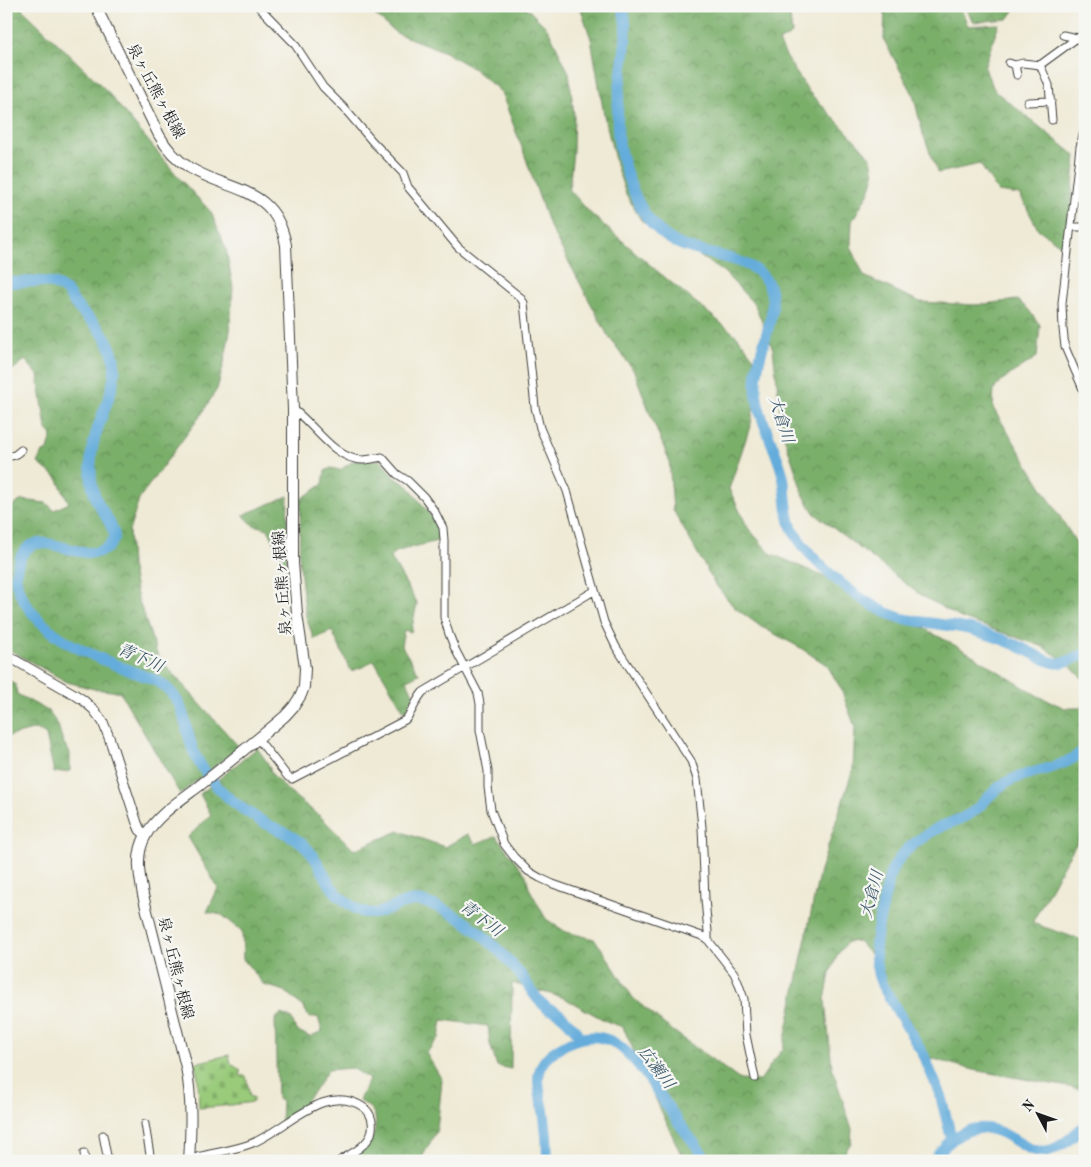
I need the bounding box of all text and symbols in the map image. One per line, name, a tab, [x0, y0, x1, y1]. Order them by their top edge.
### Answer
street label: 泉ヶ丘熊ヶ根線	[123, 41, 188, 142]
water label: 大倉川	[765, 394, 798, 447]
street label: 泉ヶ丘熊ヶ根線	[270, 530, 295, 636]
water label: 青下川	[115, 640, 168, 677]
water label: 大倉川	[857, 867, 887, 920]
water label: 青下川	[457, 897, 508, 942]
street label: 泉ヶ丘熊ヶ根線	[155, 915, 196, 1021]
water label: 広瀬川	[635, 1043, 679, 1094]
north arrow	[1014, 1090, 1064, 1140]
text: N	[1020, 1097, 1038, 1115]

